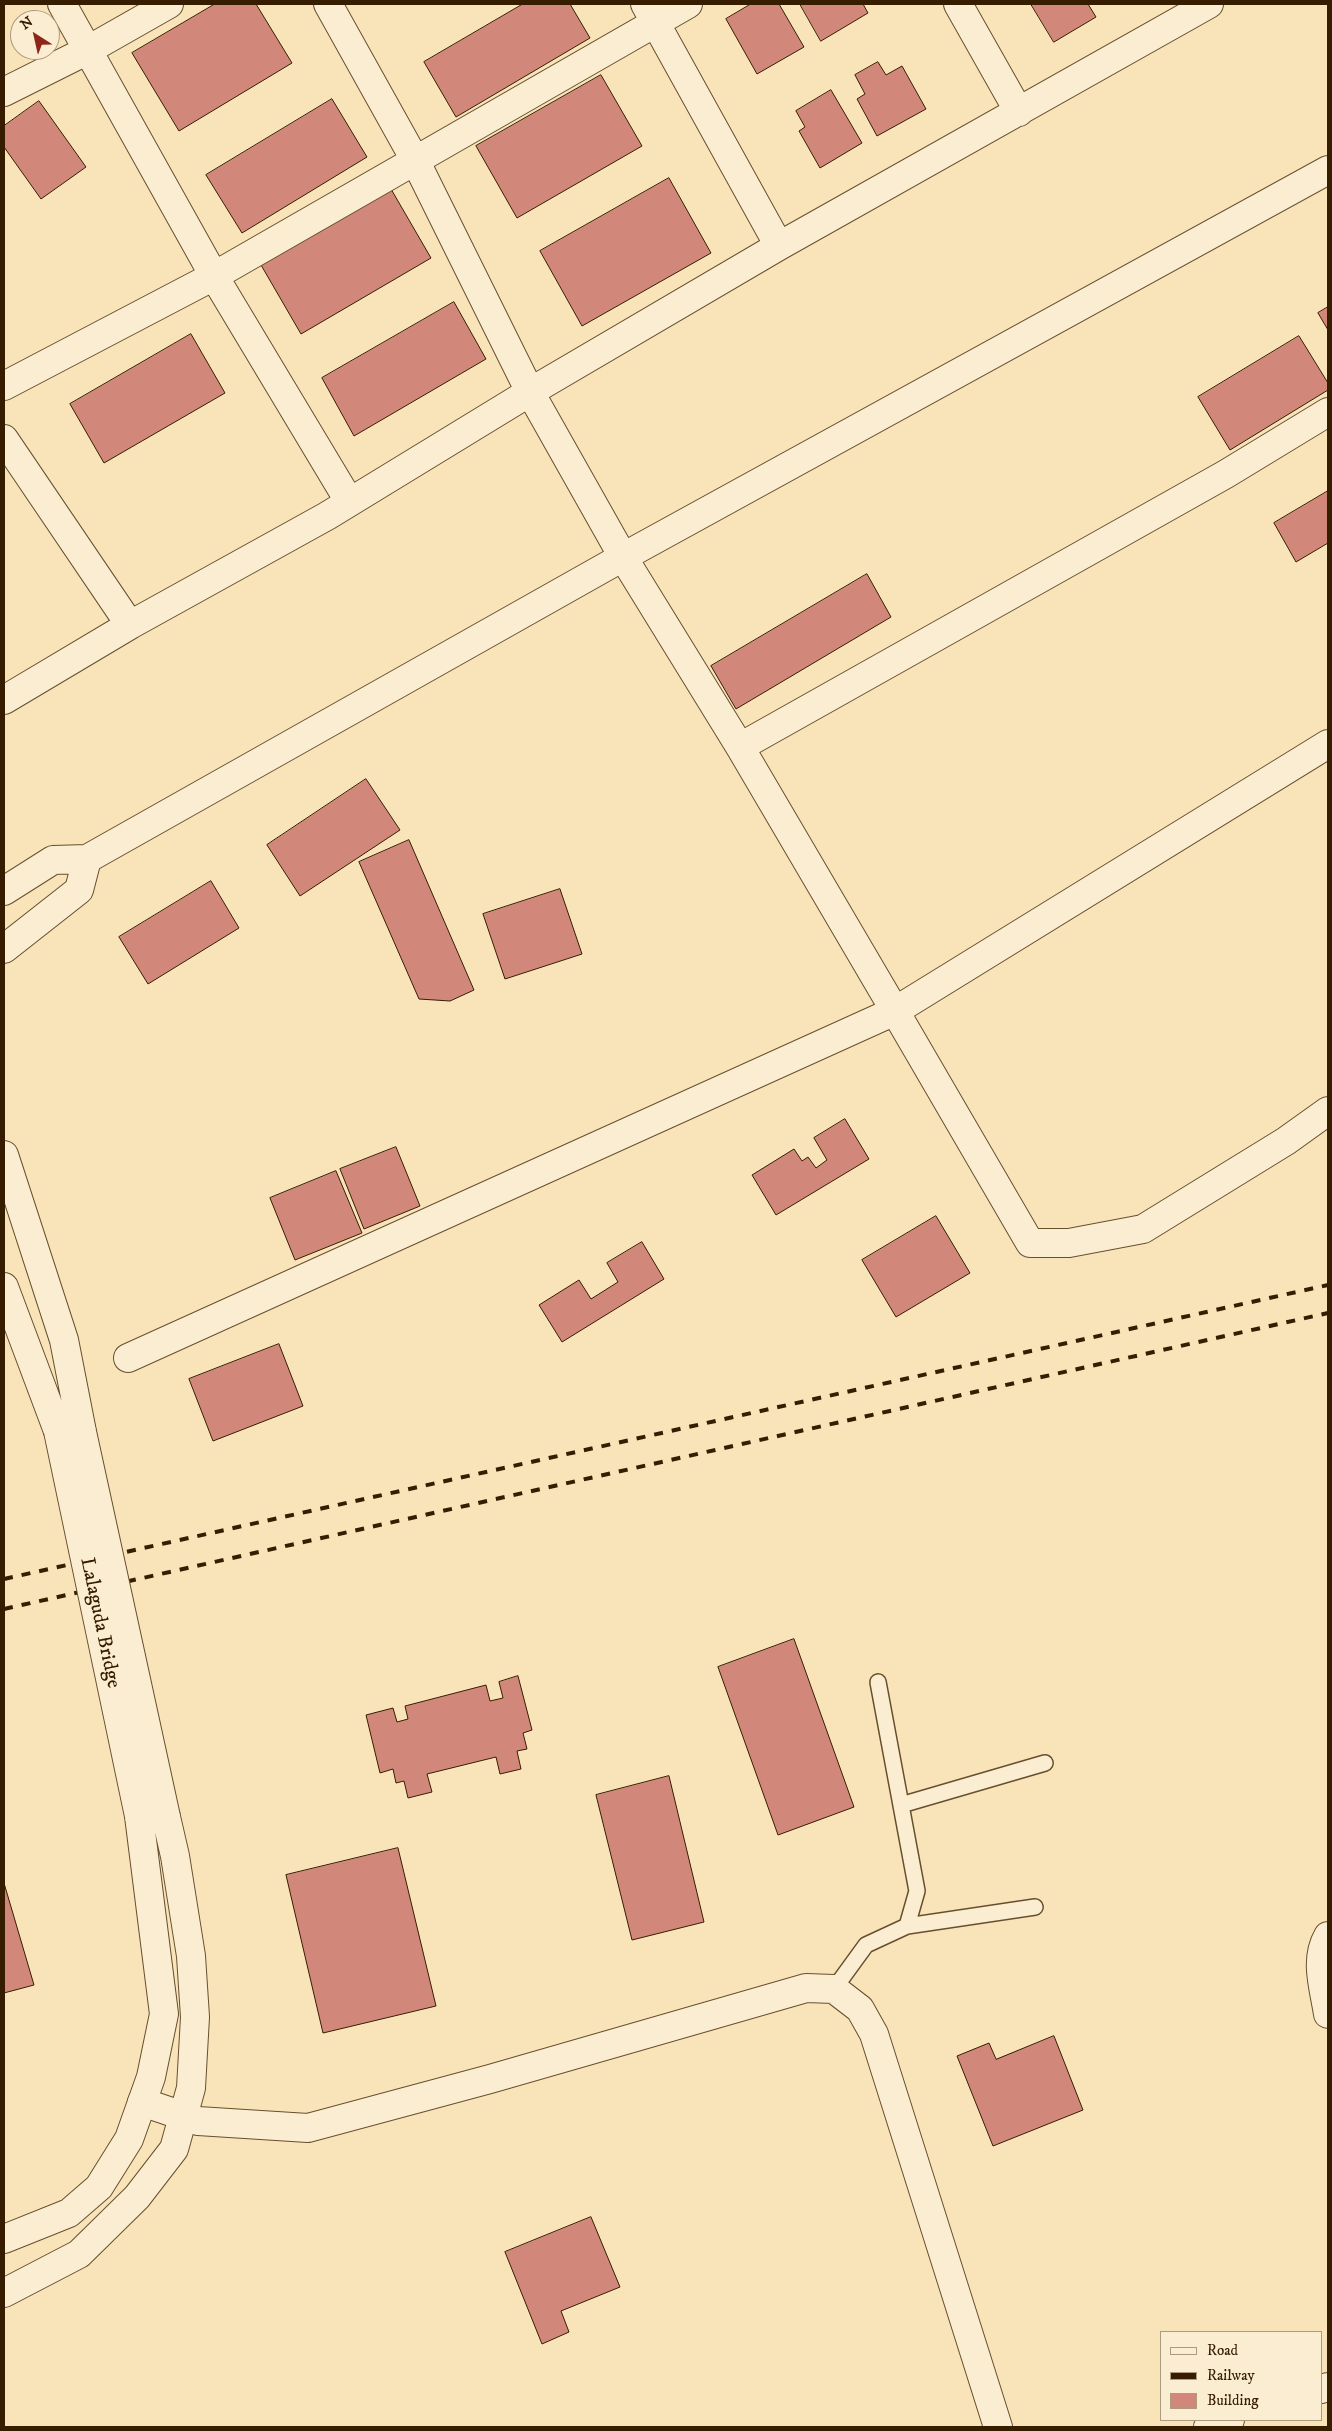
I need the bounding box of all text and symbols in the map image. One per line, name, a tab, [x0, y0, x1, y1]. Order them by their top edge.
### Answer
north arrow	[10, 10, 60, 60]
text: N	[17, 13, 37, 34]
street label: Lalaguda Bridge	[73, 1556, 125, 1690]
legend	[1160, 2331, 1322, 2421]
text: Road	[1207, 2341, 1238, 2360]
text: Railway	[1207, 2366, 1255, 2385]
text: Building	[1207, 2391, 1259, 2410]

